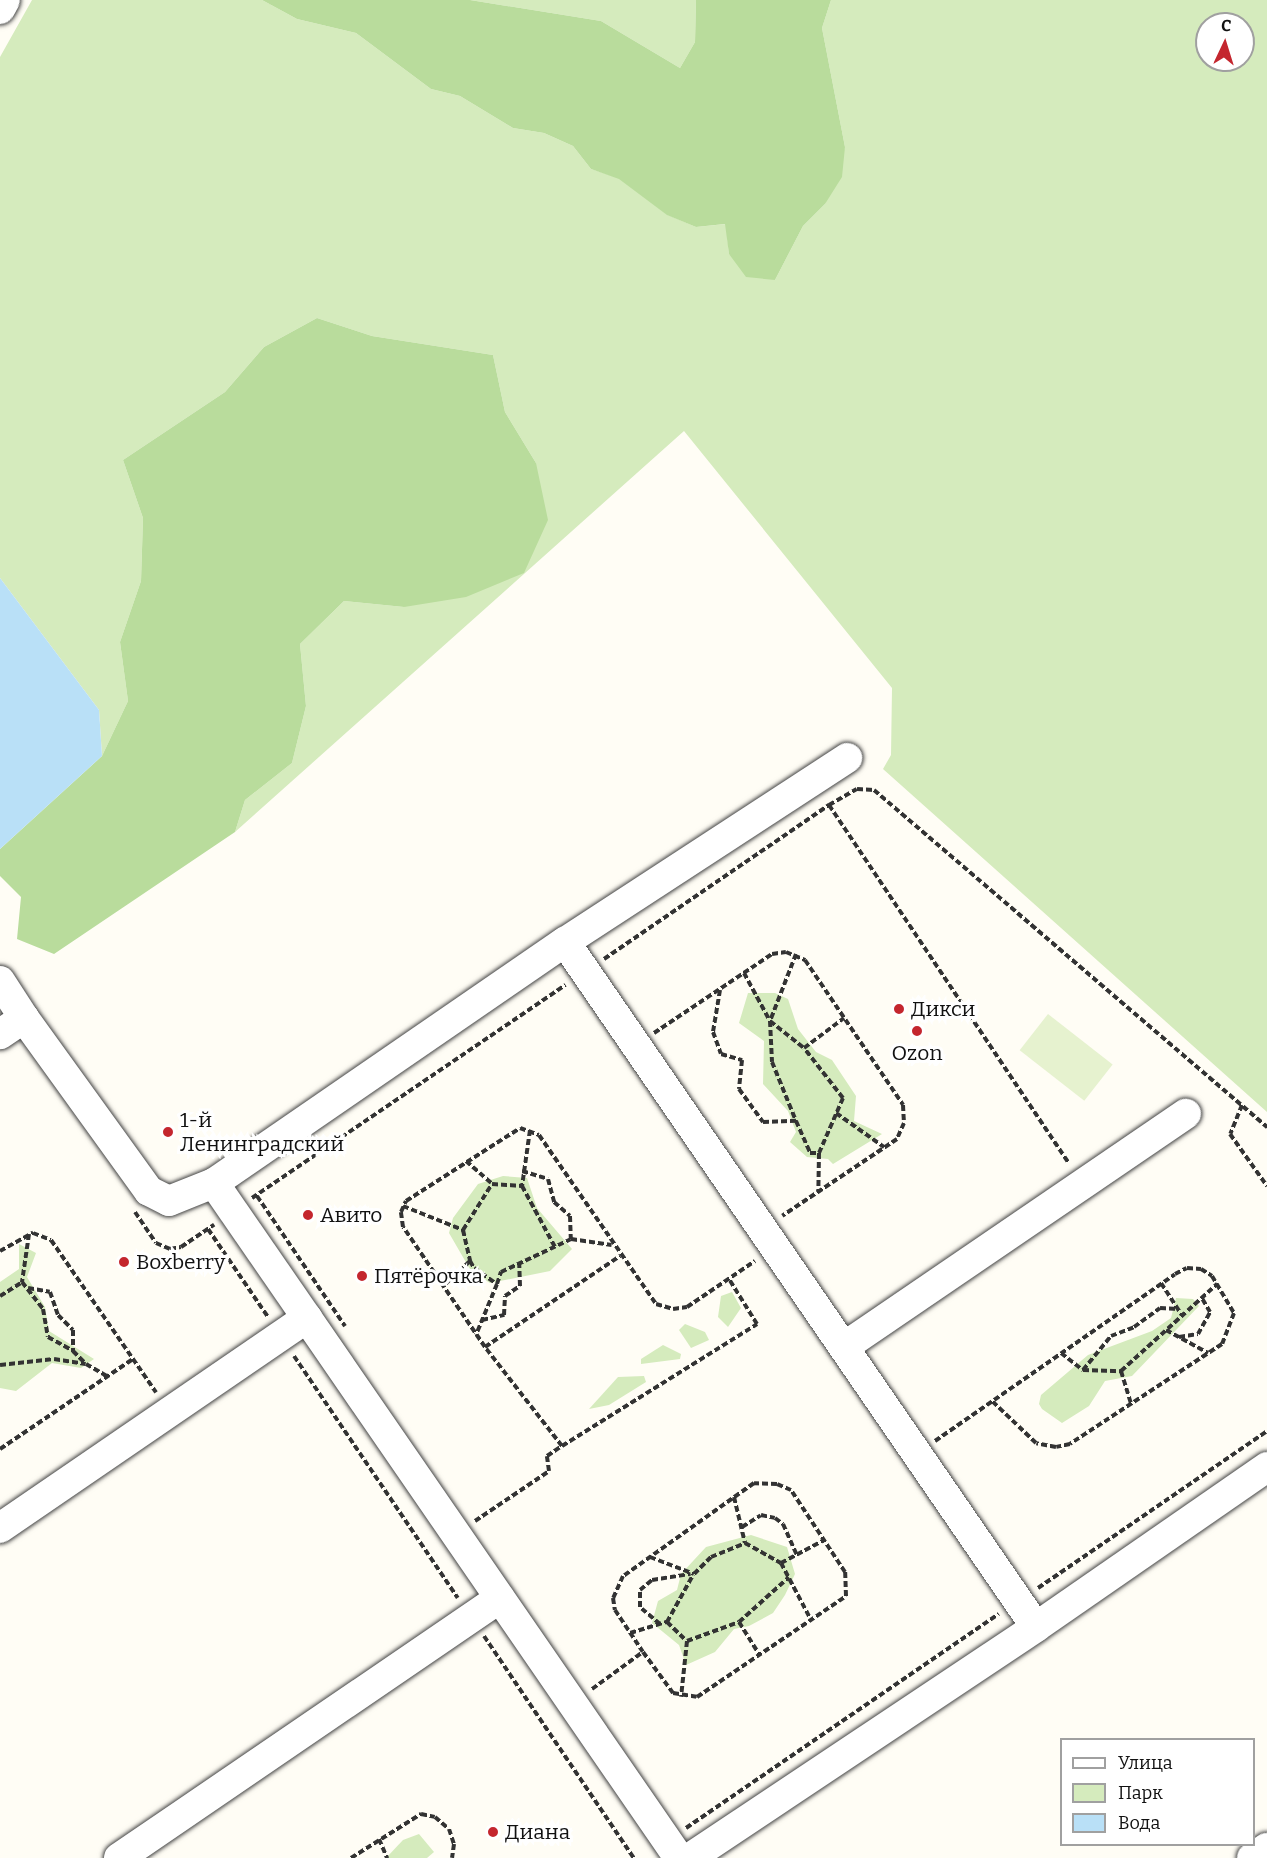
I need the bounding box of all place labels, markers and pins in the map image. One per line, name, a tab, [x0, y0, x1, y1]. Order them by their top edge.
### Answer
place label: Дикси	[911, 996, 975, 1022]
marker: Дикси	[892, 1002, 906, 1016]
marker: Ozon	[910, 1024, 924, 1038]
place label: Ozon	[891, 1040, 943, 1066]
place label: 1-й Ленинградский	[180, 1107, 344, 1157]
marker: 1-й Ленинградский	[161, 1125, 175, 1139]
place label: Авито	[320, 1202, 382, 1228]
marker: Авито	[301, 1208, 315, 1222]
place label: Boxberry	[136, 1249, 225, 1275]
marker: Boxberry	[117, 1255, 131, 1269]
place label: Пятёрочка	[374, 1263, 483, 1289]
marker: Пятёрочка	[355, 1269, 369, 1283]
place label: Диана	[505, 1819, 570, 1845]
marker: Диана	[486, 1825, 500, 1839]

